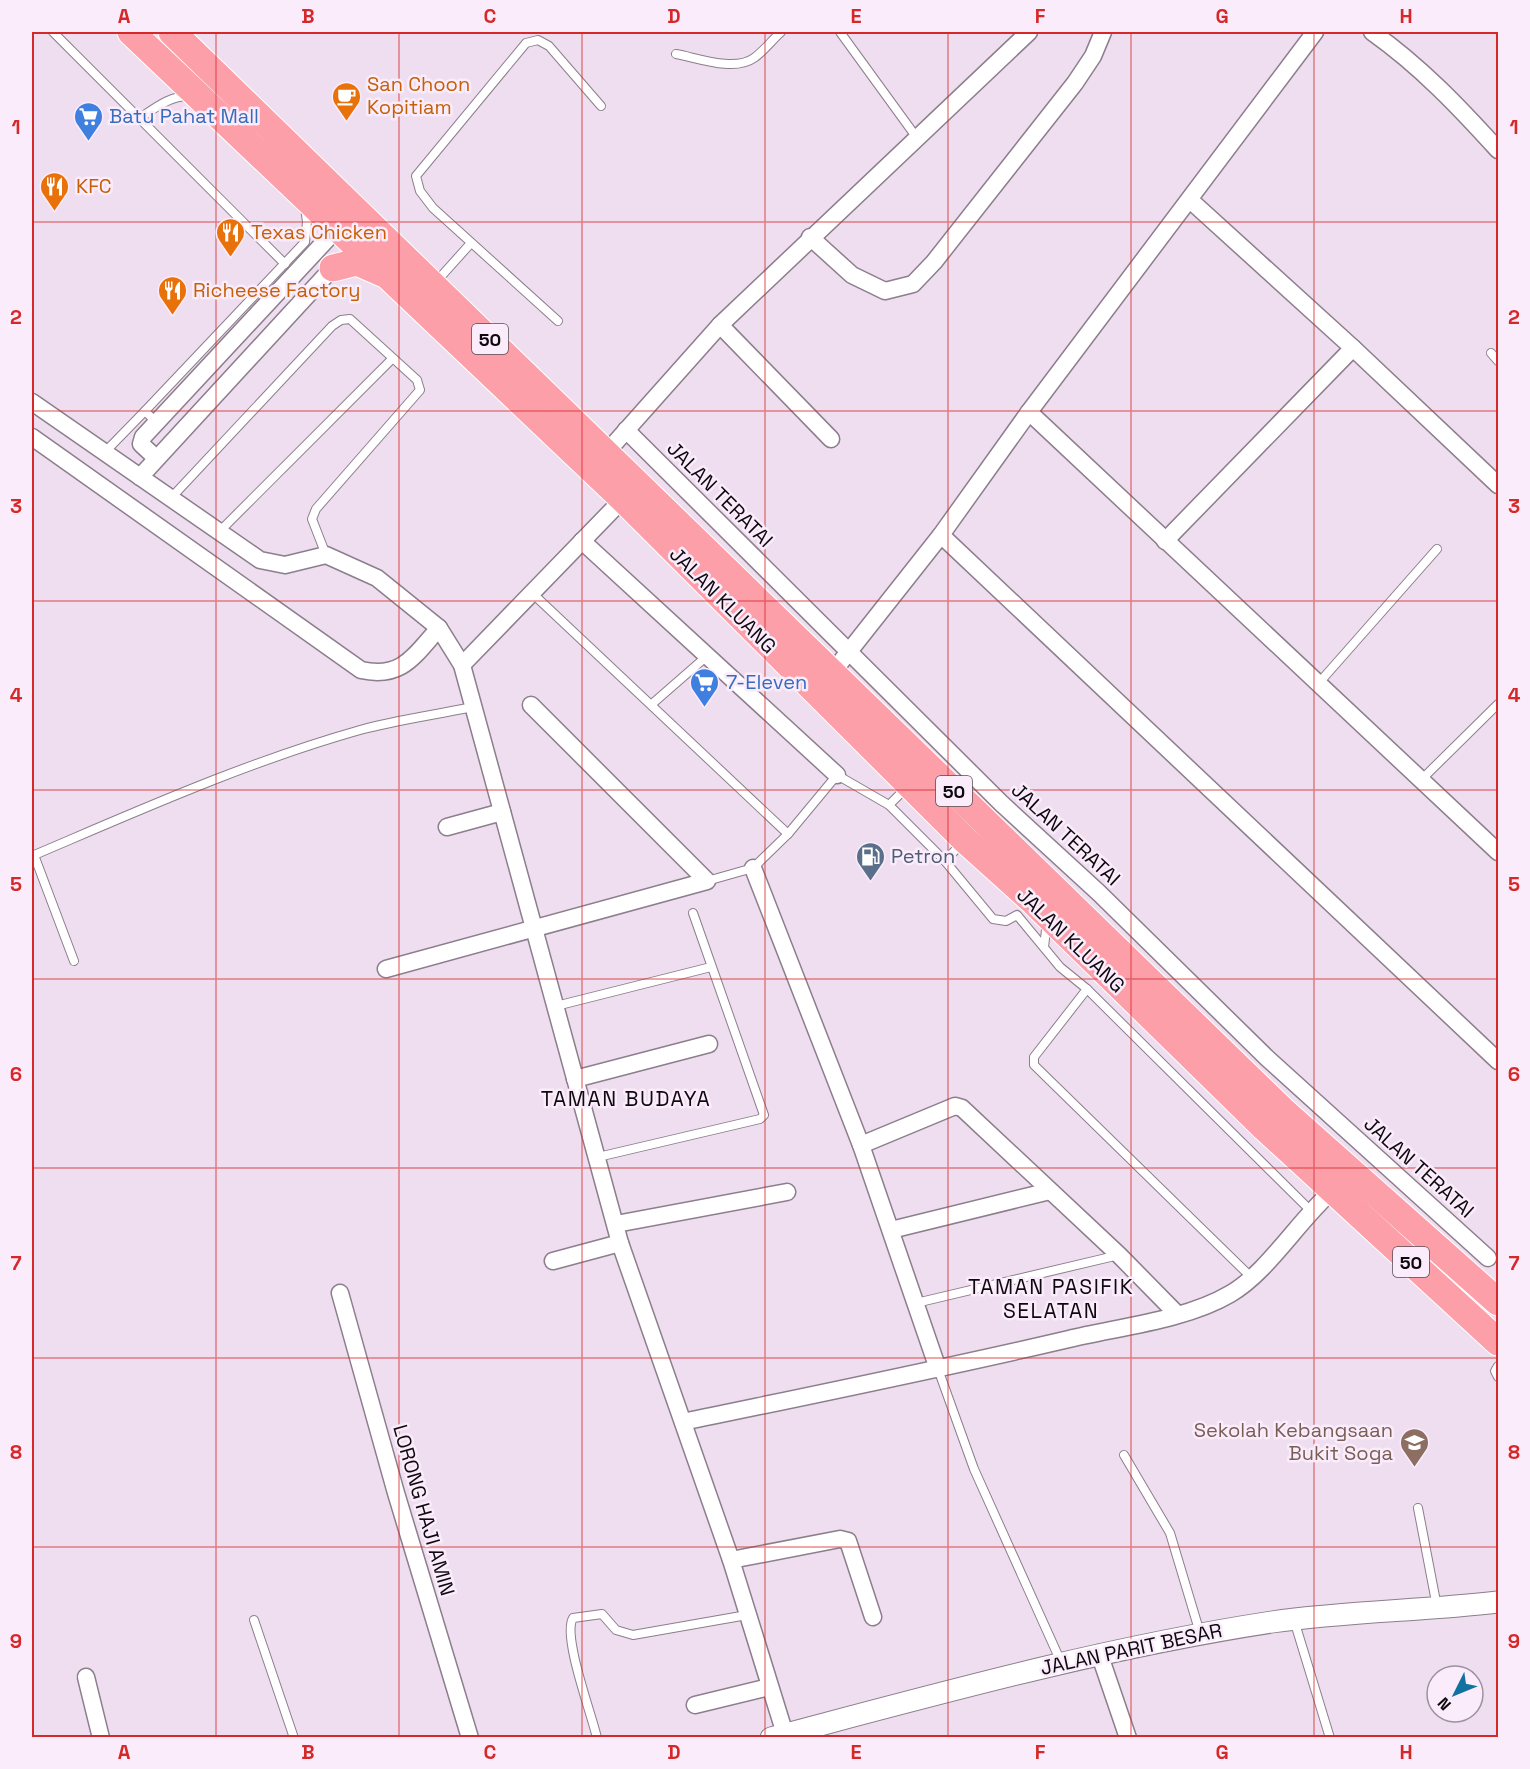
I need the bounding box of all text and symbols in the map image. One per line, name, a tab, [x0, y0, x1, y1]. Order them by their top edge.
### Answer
text: A	[118, 3, 131, 29]
text: B	[301, 3, 315, 29]
text: C	[484, 3, 497, 29]
text: D	[667, 3, 681, 29]
text: E	[850, 3, 862, 29]
text: F	[1035, 3, 1046, 29]
text: G	[1215, 3, 1229, 29]
text: H	[1399, 3, 1413, 29]
place label: San Choon Kopitiam	[367, 71, 470, 120]
cafe icon: San Choon Kopitiam	[330, 80, 362, 122]
supermarket icon: Batu Pahat Mall	[72, 100, 104, 142]
place label: Batu Pahat Mall	[109, 103, 259, 129]
text: 1	[11, 114, 21, 140]
text: 1	[1509, 114, 1519, 140]
restaurant icon: KFC	[39, 170, 71, 212]
place label: KFC	[76, 173, 112, 199]
restaurant icon: Texas Chicken	[214, 216, 246, 258]
place label: Texas Chicken	[251, 219, 387, 245]
restaurant icon: Richeese Factory	[156, 274, 188, 316]
place label: Richeese Factory	[193, 277, 360, 303]
text: 2	[10, 304, 22, 330]
text: 2	[1508, 304, 1520, 330]
road number: 50	[472, 324, 508, 354]
street label: JALAN TERATAI	[661, 435, 779, 553]
text: 3	[10, 493, 22, 519]
text: 3	[1508, 493, 1520, 519]
street label: JALAN KLUANG	[664, 541, 782, 659]
supermarket icon: 7-Eleven	[689, 666, 721, 708]
place label: 7-Eleven	[726, 669, 807, 695]
text: 4	[10, 682, 23, 708]
text: 4	[1508, 682, 1521, 708]
road number: 50	[936, 776, 972, 806]
street label: JALAN TERATAI	[1006, 777, 1126, 891]
fuel station icon: Petron	[854, 840, 886, 882]
place label: Petron	[891, 843, 955, 869]
text: 5	[10, 871, 22, 897]
text: 5	[1508, 871, 1520, 897]
street label: JALAN KLUANG	[1011, 882, 1131, 998]
text: 6	[10, 1061, 22, 1087]
text: 6	[1508, 1061, 1520, 1087]
district label: TAMAN BUDAYA	[541, 1085, 711, 1112]
street label: JALAN TERATAI	[1358, 1111, 1480, 1223]
road number: 50	[1393, 1247, 1429, 1277]
text: 7	[10, 1250, 22, 1276]
text: 7	[1508, 1250, 1520, 1276]
district label: TAMAN PASIFIK SELATAN	[968, 1273, 1134, 1324]
place label: Sekolah Kebangsaan Bukit Soga	[1194, 1417, 1393, 1466]
street label: LORONG HAJI AMIN	[387, 1421, 461, 1599]
school or university icon: Sekolah Kebangsaan Bukit Soga	[1398, 1426, 1430, 1468]
text: 8	[10, 1439, 22, 1465]
text: 8	[1508, 1439, 1520, 1465]
street label: JALAN PARIT BESAR	[1038, 1617, 1224, 1681]
text: 9	[10, 1628, 22, 1654]
text: 9	[1508, 1628, 1520, 1654]
north arrow	[1425, 1664, 1485, 1724]
text: N	[1433, 1693, 1456, 1715]
text: A	[118, 1739, 131, 1765]
text: B	[301, 1739, 315, 1765]
text: C	[484, 1739, 497, 1765]
text: D	[667, 1739, 681, 1765]
text: E	[850, 1739, 862, 1765]
text: F	[1035, 1739, 1046, 1765]
text: G	[1215, 1739, 1229, 1765]
text: H	[1399, 1739, 1413, 1765]

